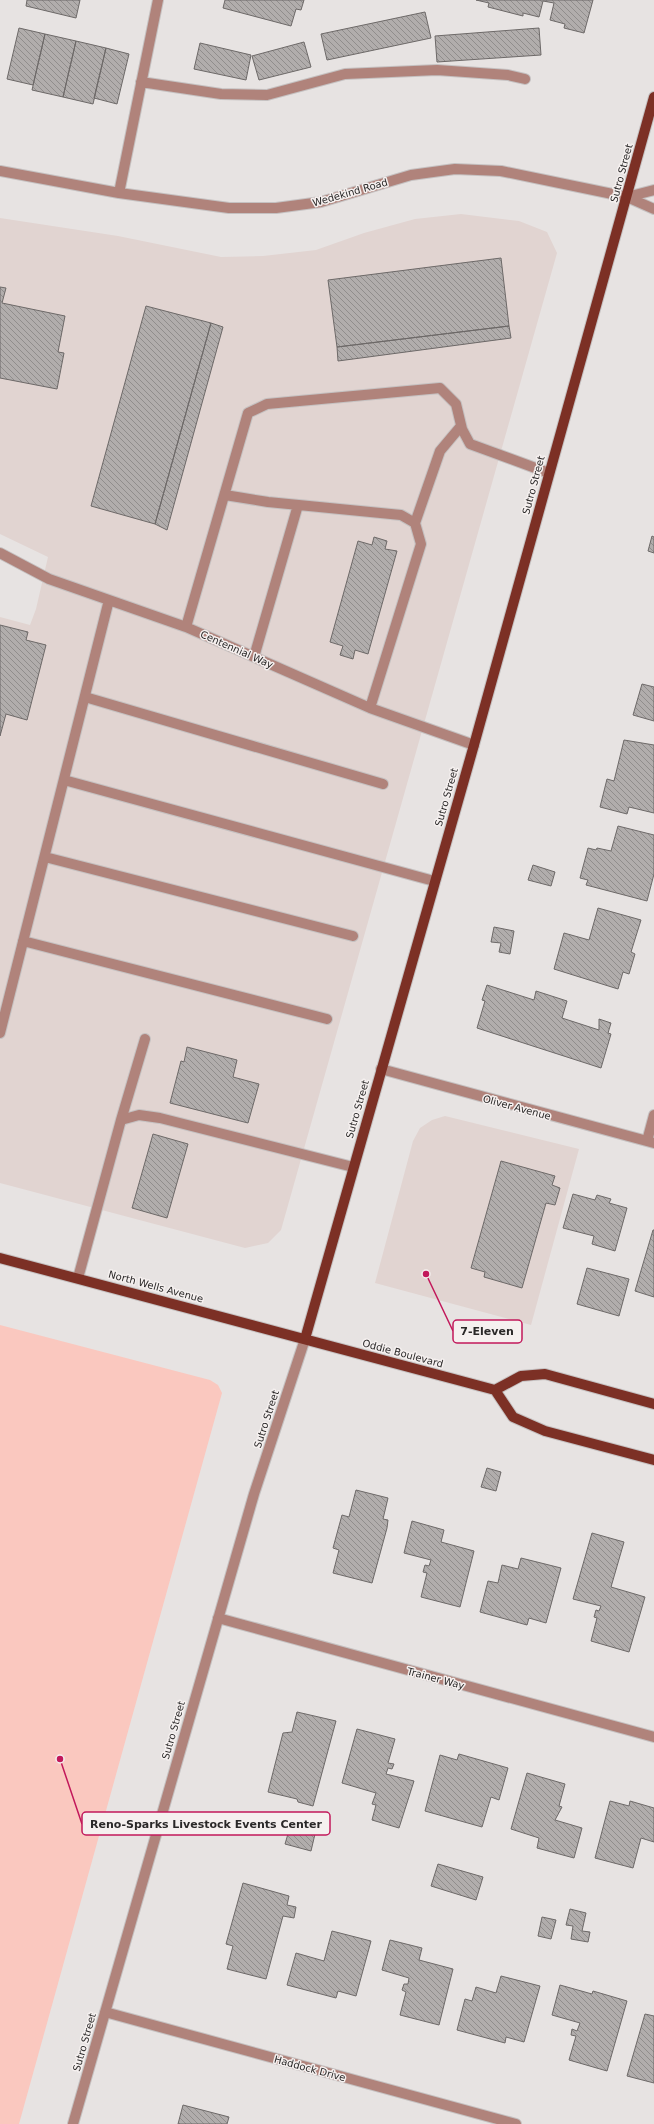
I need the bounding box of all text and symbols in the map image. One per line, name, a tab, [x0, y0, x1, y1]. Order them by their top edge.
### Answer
street label: Sutro Street	[608, 143, 635, 204]
street label: Wedekind Road	[311, 177, 389, 208]
street label: Sutro Street	[520, 455, 547, 516]
street label: Centennial Way	[199, 628, 275, 670]
street label: Sutro Street	[433, 767, 460, 828]
street label: Sutro Street	[344, 1079, 371, 1140]
street label: Oliver Avenue	[482, 1093, 552, 1122]
street label: North Wells Avenue	[107, 1269, 204, 1304]
callout: 7-Eleven	[453, 1320, 522, 1343]
text: 7-Eleven	[460, 1325, 514, 1338]
street label: Oddie Boulevard	[361, 1337, 445, 1370]
street label: Sutro Street	[252, 1389, 281, 1449]
street label: Trainer Way	[405, 1665, 466, 1691]
street label: Sutro Street	[160, 1700, 187, 1761]
callout: Reno-Sparks Livestock Events Center	[82, 1812, 330, 1835]
text: Reno-Sparks Livestock Events Center	[90, 1818, 322, 1831]
street label: Sutro Street	[71, 2012, 98, 2073]
street label: Haddock Drive	[273, 2054, 347, 2083]

